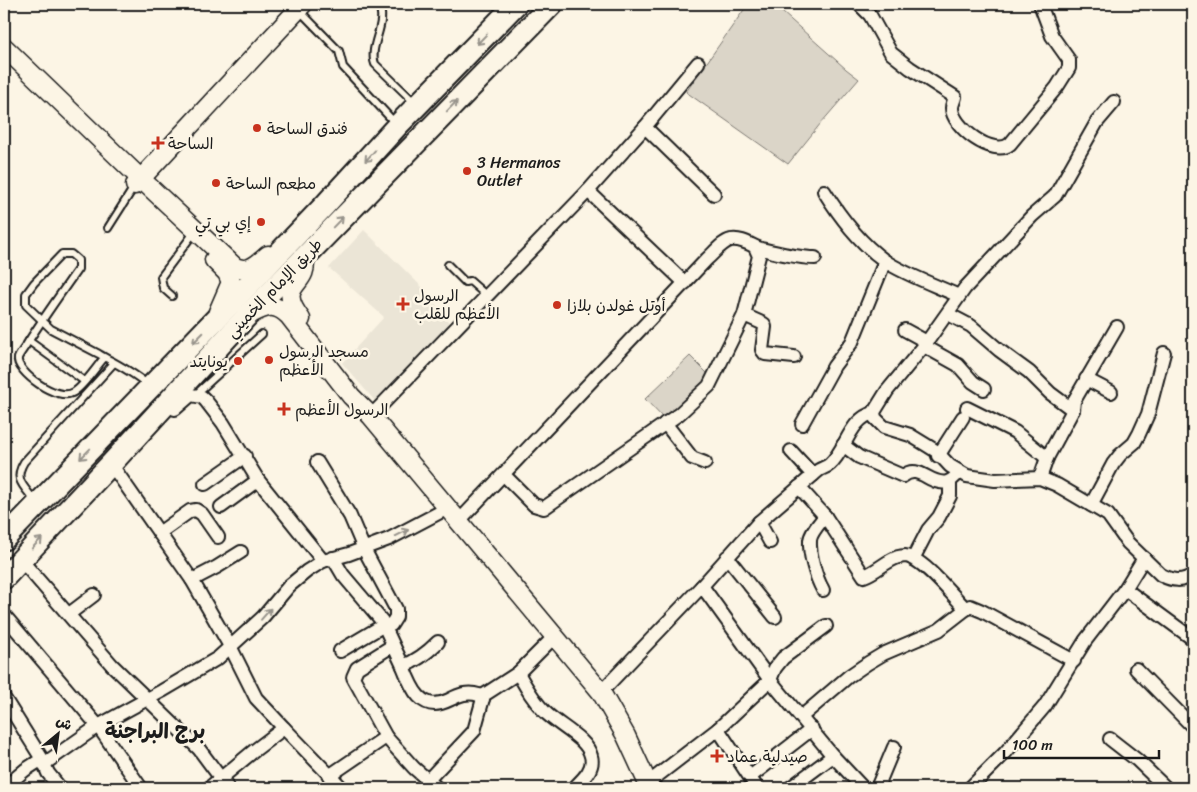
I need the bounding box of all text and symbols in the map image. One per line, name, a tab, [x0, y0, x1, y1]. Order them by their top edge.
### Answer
one-way arrow	[476, 32, 488, 45]
one-way arrow	[445, 100, 457, 112]
place label: فندق الساحة	[267, 114, 348, 143]
marker: فندق الساحة	[251, 122, 263, 134]
place label: الساحة	[168, 129, 214, 158]
marker: الساحة	[152, 137, 164, 149]
place label: 3 Hermanos Outlet	[477, 148, 561, 195]
one-way arrow	[364, 150, 376, 163]
marker: 3 Hermanos Outlet	[461, 165, 473, 177]
place label: مطعم الساحة	[226, 169, 316, 198]
marker: مطعم الساحة	[210, 177, 222, 189]
place label: إي بي تي	[195, 208, 251, 237]
marker: إي بي تي	[255, 216, 267, 228]
one-way arrow	[332, 216, 344, 228]
street label: طريق الإمام الخميني	[218, 231, 330, 345]
place label: الرسول الأعظم للقلب	[414, 281, 500, 328]
place label: أوتل غولدن بلازا	[567, 291, 666, 320]
marker: الرسول الأعظم للقلب	[396, 297, 410, 311]
marker: أوتل غولدن بلازا	[551, 299, 563, 311]
one-way arrow	[192, 331, 204, 343]
place label: مسجد الرسول الأعظم	[279, 337, 369, 384]
place label: يونايتد	[190, 347, 228, 376]
marker: مسجد الرسول الأعظم	[263, 354, 275, 366]
marker: يونايتد	[232, 355, 244, 367]
place label: الرسول الأعظم	[295, 395, 389, 424]
marker: الرسول الأعظم	[277, 402, 291, 416]
one-way arrow	[79, 448, 91, 461]
one-way arrow	[394, 528, 409, 537]
one-way arrow	[31, 536, 43, 549]
one-way arrow	[260, 607, 271, 620]
text: ش	[51, 708, 77, 738]
north arrow	[32, 710, 82, 760]
district label: برج البراجنة	[105, 712, 205, 750]
scale bar	[1004, 727, 1160, 759]
text: 100 m	[1012, 732, 1053, 758]
place label: صيدلية عماد	[727, 742, 808, 771]
marker: صيدلية عماد	[711, 750, 723, 762]

